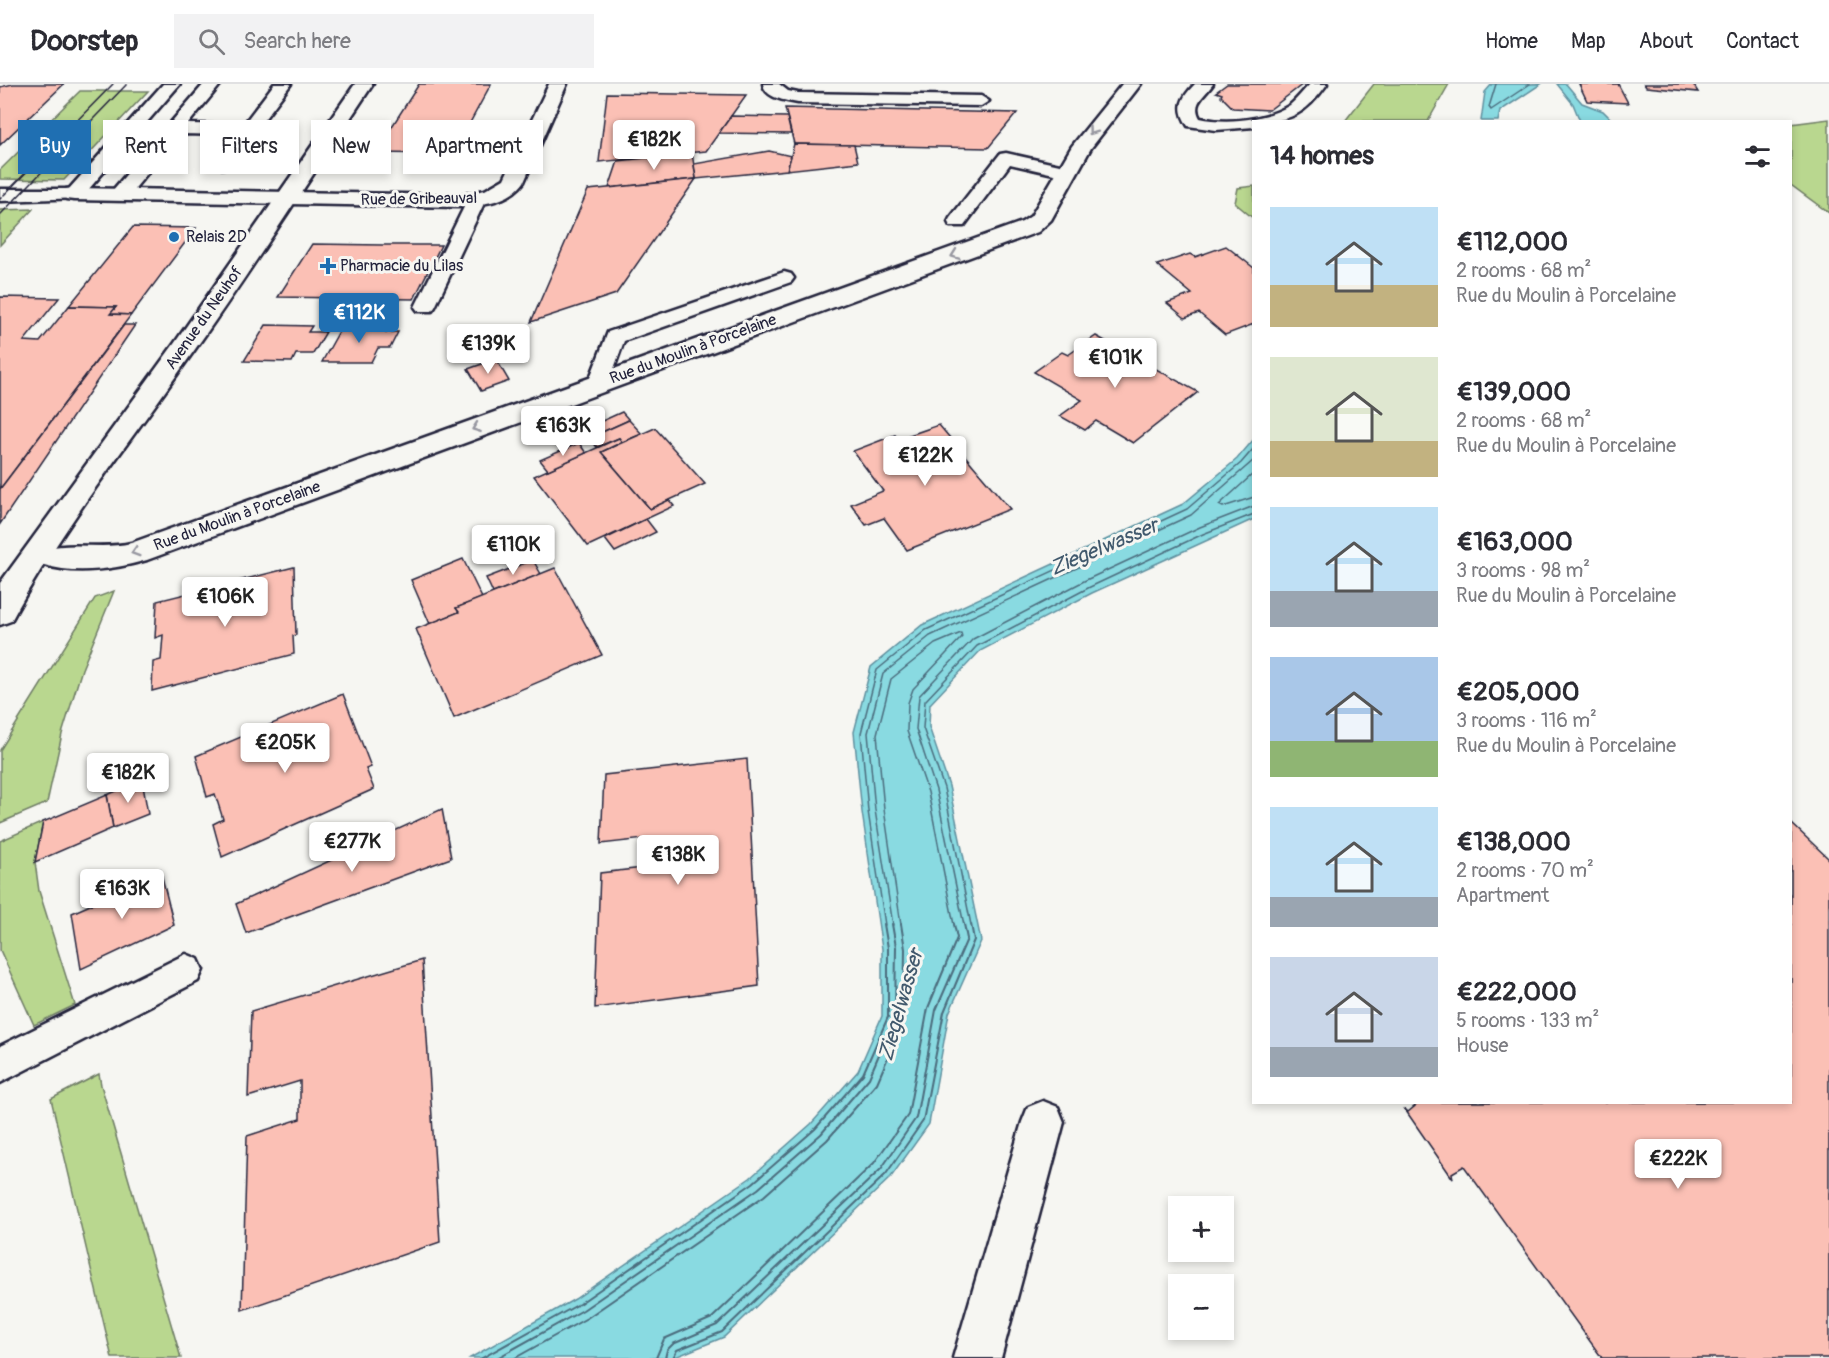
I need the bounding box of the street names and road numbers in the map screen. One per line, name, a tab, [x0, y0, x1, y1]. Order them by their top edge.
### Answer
street label: Rue de Gribeauval	[361, 188, 477, 210]
street label: Avenue du Neuhof	[161, 262, 247, 373]
street label: Rue du Moulin à Porcelaine	[607, 309, 779, 389]
street label: Rue du Moulin à Porcelaine	[151, 476, 323, 556]

